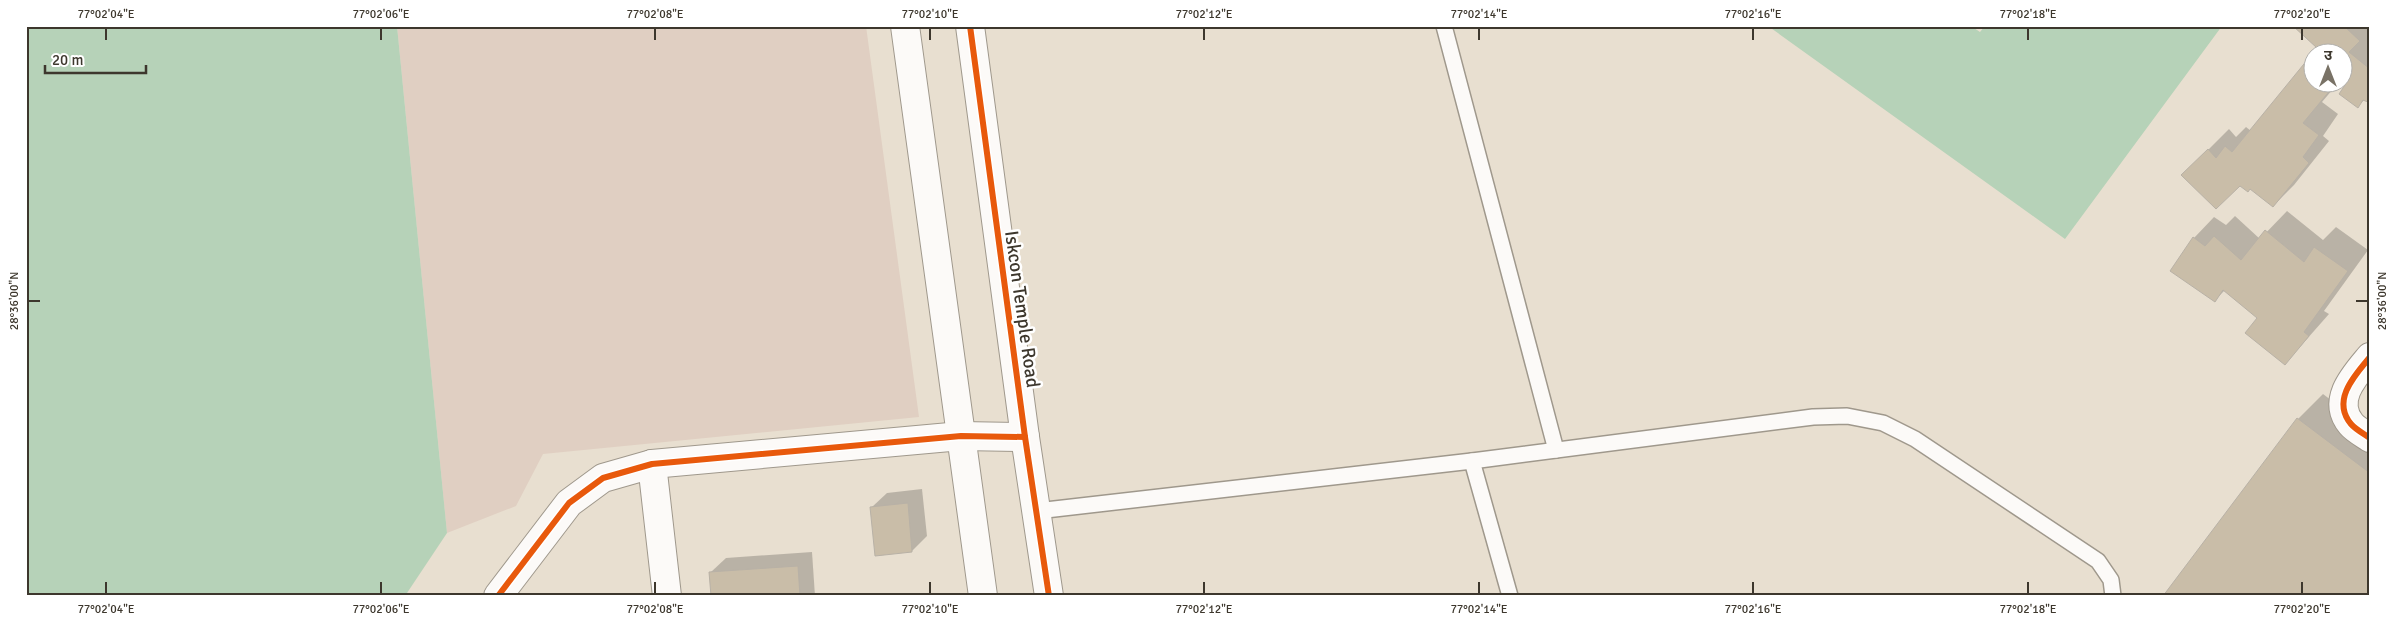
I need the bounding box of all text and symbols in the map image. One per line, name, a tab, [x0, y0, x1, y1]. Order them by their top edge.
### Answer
text: 77°02'04"E	[77, 7, 135, 22]
text: 77°02'06"E	[352, 7, 410, 22]
text: 77°02'08"E	[626, 7, 684, 22]
text: 77°02'10"E	[901, 7, 959, 22]
text: 77°02'12"E	[1175, 7, 1233, 22]
text: 77°02'14"E	[1450, 7, 1508, 22]
text: 77°02'16"E	[1724, 7, 1782, 22]
text: 77°02'18"E	[1999, 7, 2057, 22]
text: 77°02'20"E	[2273, 7, 2331, 22]
scale bar	[45, 42, 146, 74]
north arrow	[2304, 42, 2354, 92]
text: उ	[2324, 47, 2333, 64]
text: 20 m	[52, 51, 83, 69]
street label: Iskcon Temple Road	[999, 229, 1045, 389]
text: 28°36'00"N	[7, 272, 22, 330]
text: 28°36'00"N	[2375, 272, 2390, 330]
text: 77°02'04"E	[77, 602, 135, 617]
text: 77°02'06"E	[352, 602, 410, 617]
text: 77°02'08"E	[626, 602, 684, 617]
text: 77°02'10"E	[901, 602, 959, 617]
text: 77°02'12"E	[1175, 602, 1233, 617]
text: 77°02'14"E	[1450, 602, 1508, 617]
text: 77°02'16"E	[1724, 602, 1782, 617]
text: 77°02'18"E	[1999, 602, 2057, 617]
text: 77°02'20"E	[2273, 602, 2331, 617]

